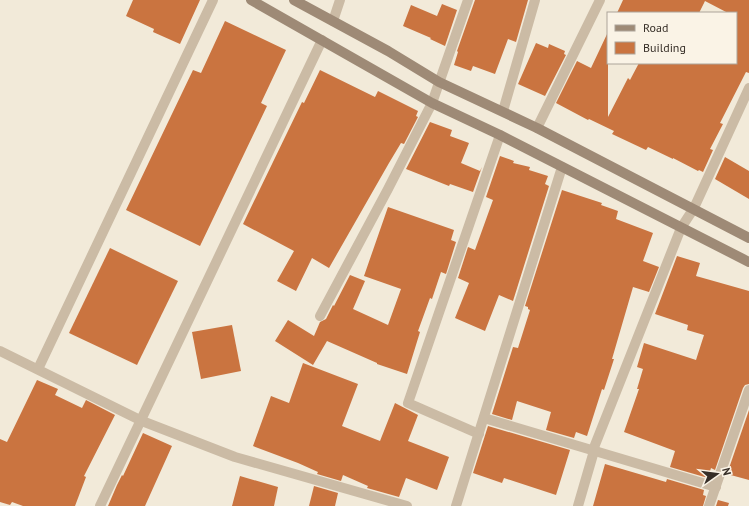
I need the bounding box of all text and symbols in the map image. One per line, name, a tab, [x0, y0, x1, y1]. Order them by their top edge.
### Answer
legend	[607, 12, 737, 64]
text: Road	[643, 20, 668, 35]
text: Building	[643, 40, 686, 55]
north arrow	[697, 454, 737, 494]
text: N	[719, 466, 734, 477]

